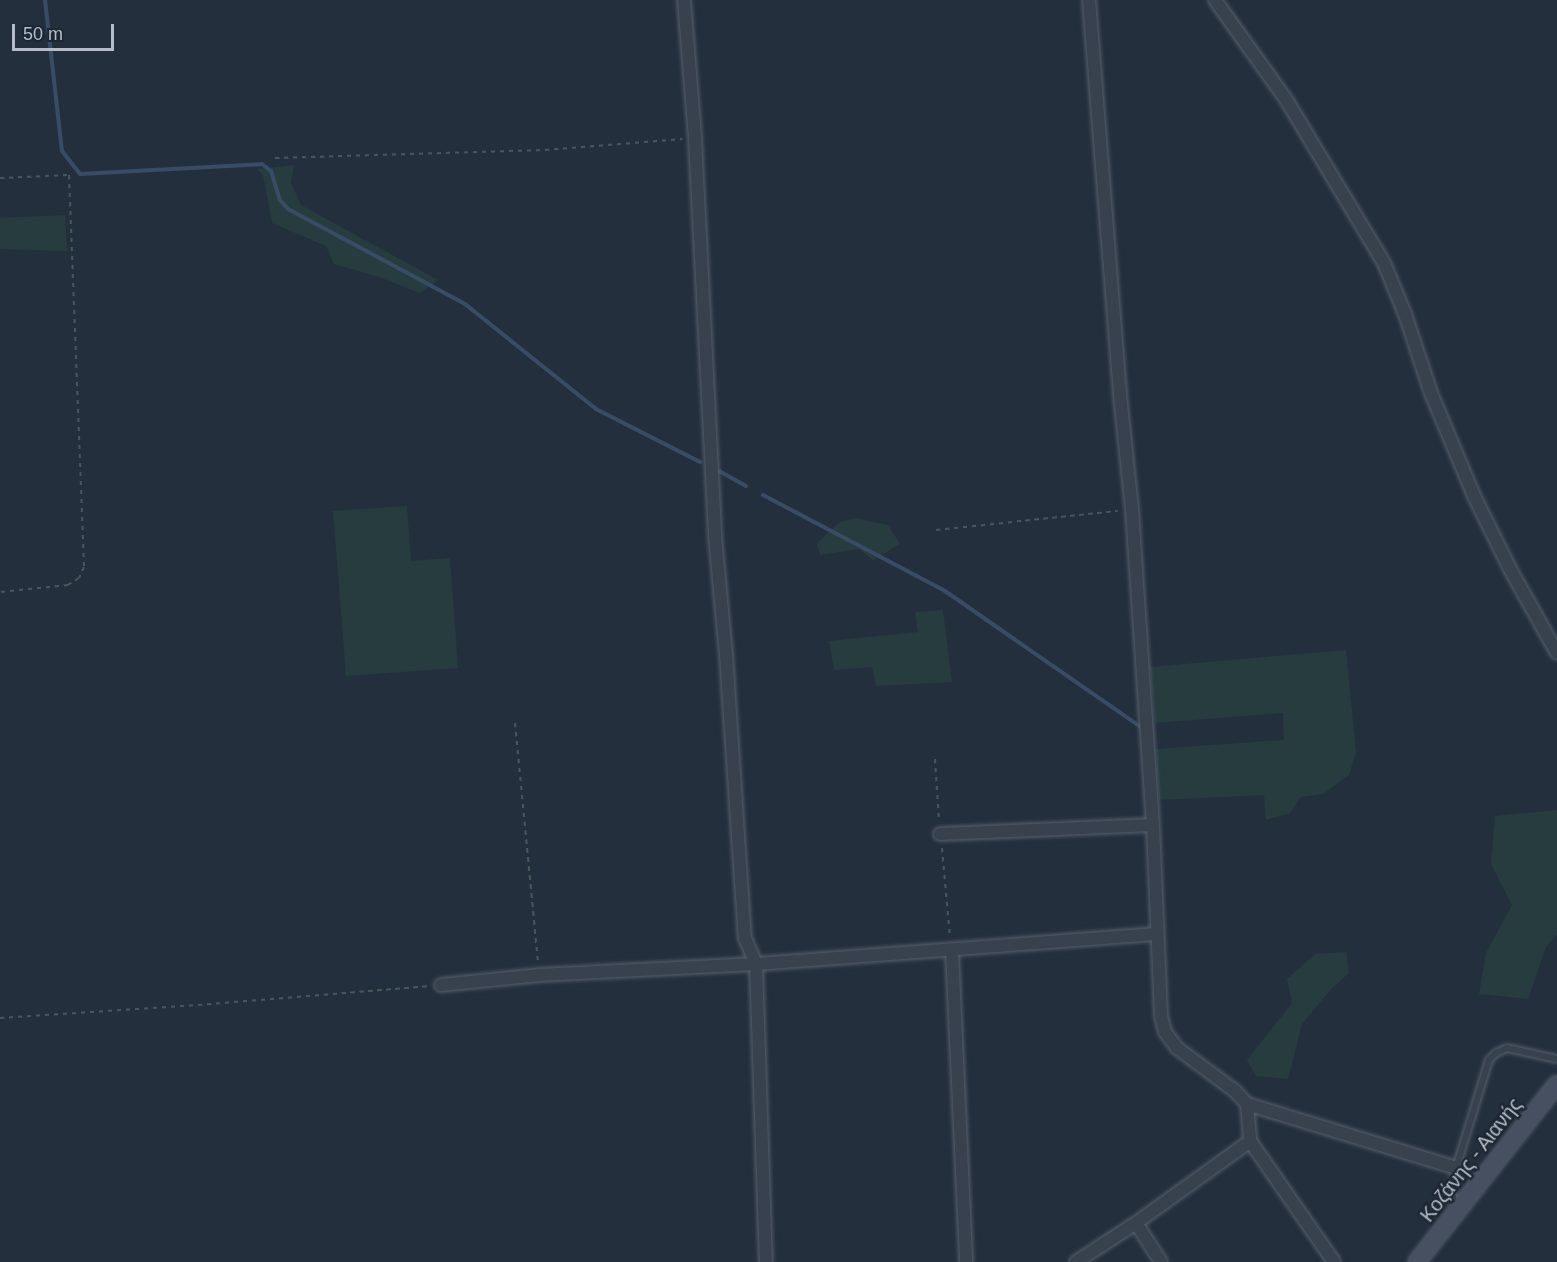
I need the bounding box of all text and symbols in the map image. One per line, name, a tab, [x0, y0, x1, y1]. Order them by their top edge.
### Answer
scale bar	[15, 12, 117, 50]
text: 50 m	[23, 24, 63, 44]
street label: Κοζάνης - Αιανής	[1415, 1093, 1527, 1227]

